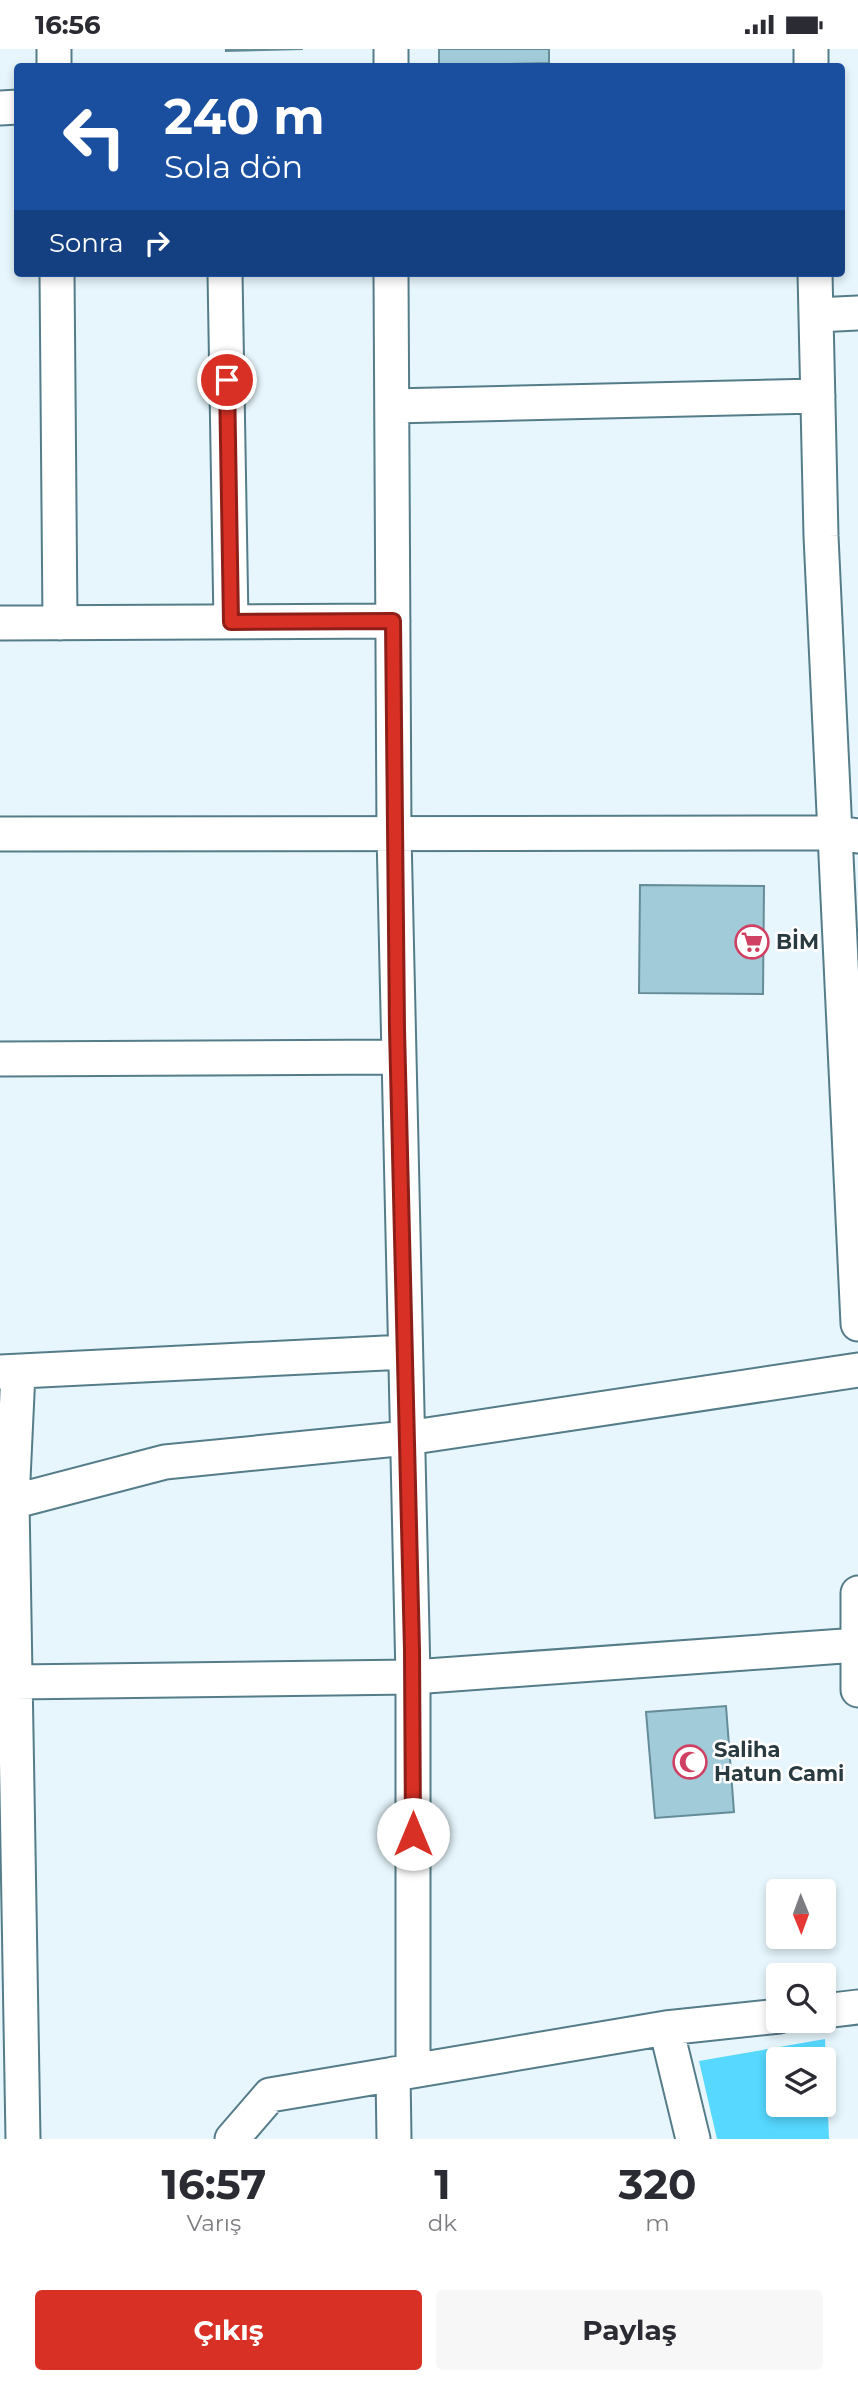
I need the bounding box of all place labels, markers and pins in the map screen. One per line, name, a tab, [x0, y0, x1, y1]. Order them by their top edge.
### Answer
pin	[197, 350, 257, 410]
supermarket icon: BİM	[733, 923, 771, 961]
place label: BİM	[776, 928, 819, 954]
place label: Saliha Hatun Cami	[714, 1737, 844, 1786]
mosque icon: Saliha Hatun Cami	[671, 1743, 709, 1781]

